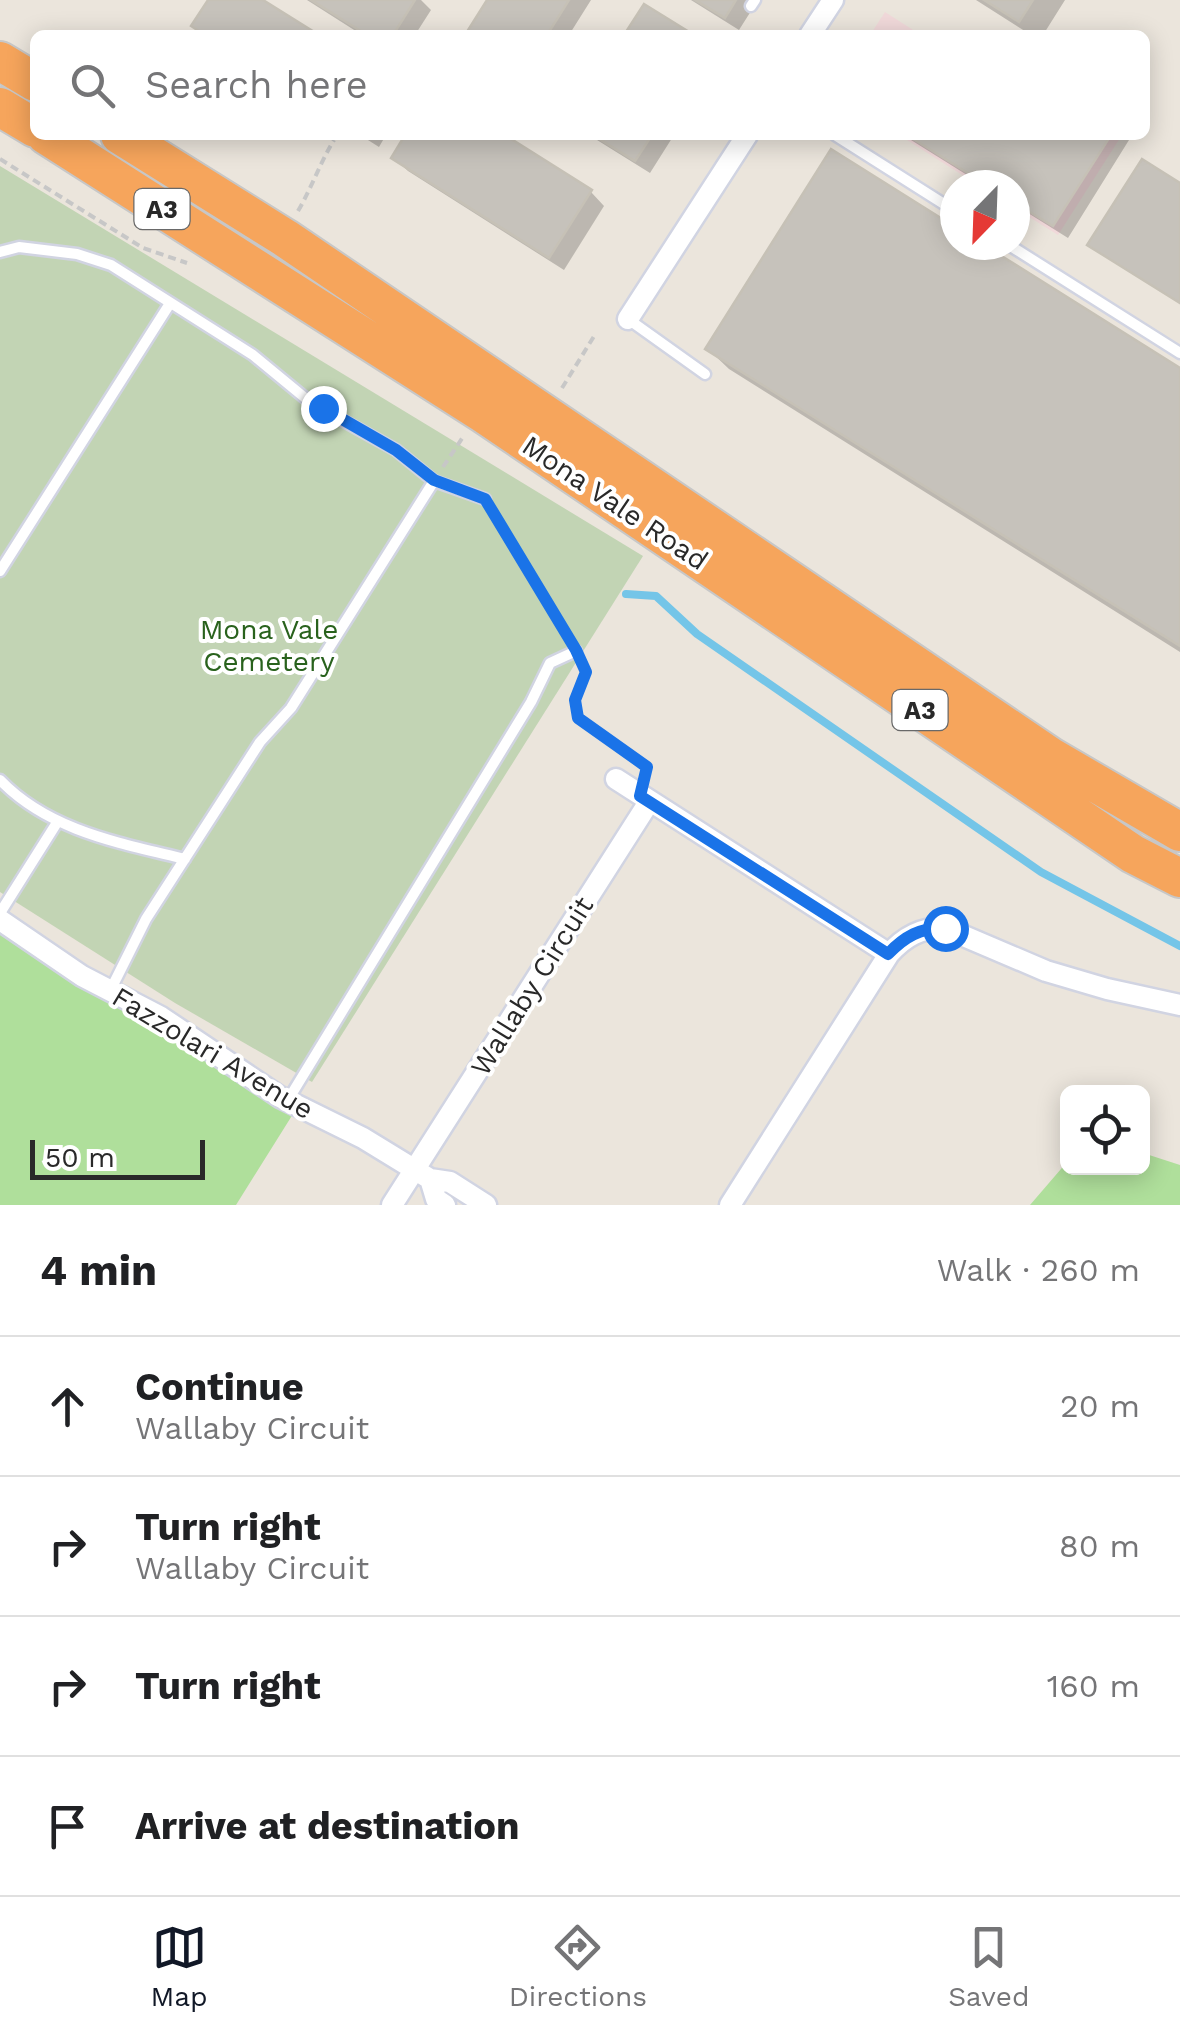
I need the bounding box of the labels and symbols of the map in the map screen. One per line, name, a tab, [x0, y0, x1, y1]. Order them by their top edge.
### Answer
north arrow	[940, 170, 1030, 260]
road number: A3	[134, 189, 190, 229]
route end	[301, 386, 347, 432]
street label: Mona Vale Road	[516, 429, 714, 577]
park label: Mona Vale Cemetery	[200, 613, 338, 678]
road number: A3	[892, 690, 948, 730]
street label: Wallaby Circuit	[464, 890, 600, 1082]
route start	[923, 906, 969, 952]
street label: Fazzolari Avenue	[106, 980, 320, 1126]
scale bar	[30, 1135, 205, 1180]

